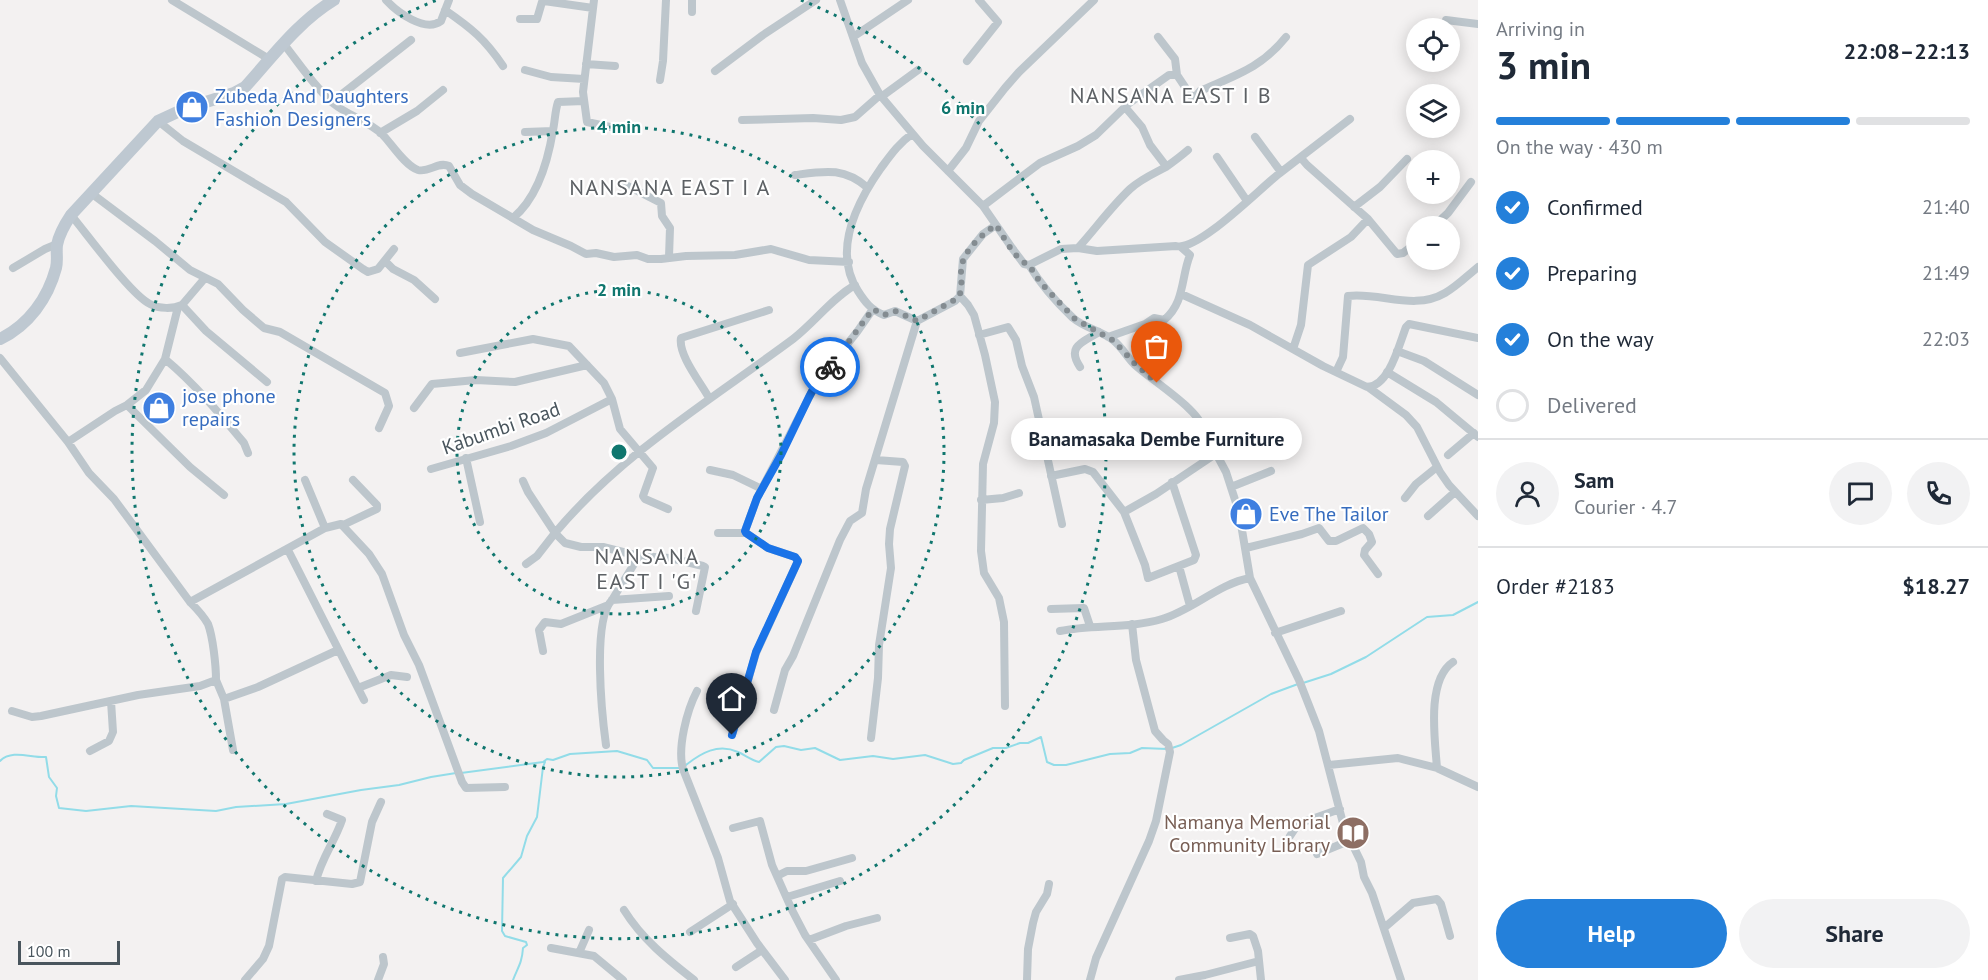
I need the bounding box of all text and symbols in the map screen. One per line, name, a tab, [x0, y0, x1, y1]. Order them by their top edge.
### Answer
text: Arriving in	[1496, 16, 1585, 42]
map controls	[1406, 18, 1460, 270]
button: locate	[1406, 18, 1460, 72]
text: 22:08–22:13	[1844, 37, 1970, 65]
text: 3 min	[1496, 39, 1591, 90]
district label: NANSANA EAST I B	[1070, 81, 1272, 109]
place label: Zubeda And Daughters Fashion Designers	[215, 83, 409, 132]
button: layers	[1406, 84, 1460, 138]
shop icon: Zubeda And Daughters Fashion Designers	[174, 89, 210, 125]
text: 6 min	[941, 96, 985, 119]
text: 4 min	[597, 115, 641, 138]
text: On the way · 430 m	[1496, 134, 1663, 160]
button: +	[1406, 150, 1460, 204]
district label: NANSANA EAST I A	[569, 173, 771, 201]
icon: check	[1496, 191, 1529, 224]
text: Confirmed	[1547, 193, 1643, 221]
text: 21:40	[1922, 194, 1970, 220]
button: −	[1406, 216, 1460, 270]
icon: check	[1496, 257, 1529, 290]
text: Preparing	[1547, 259, 1637, 287]
text: 21:49	[1922, 260, 1970, 286]
text: 2 min	[597, 278, 641, 301]
pin	[1131, 321, 1182, 383]
icon: check	[1496, 323, 1529, 356]
text: On the way	[1547, 325, 1654, 353]
text: 22:03	[1922, 326, 1970, 352]
icon: bag	[1140, 330, 1173, 363]
courier	[800, 337, 860, 397]
icon: bike	[814, 351, 847, 384]
place label: jose phone repairs	[182, 383, 276, 432]
shop icon: jose phone repairs	[141, 390, 177, 426]
text: Delivered	[1547, 391, 1637, 419]
street label: Kabumbi Road	[439, 396, 563, 460]
callout: Banamasaka Dembe Furniture	[1012, 419, 1302, 461]
text: Banamasaka Dembe Furniture	[1028, 426, 1285, 452]
centre of rings	[609, 442, 629, 462]
button: person	[1496, 462, 1559, 525]
button: chat	[1829, 462, 1892, 525]
button: phone	[1907, 462, 1970, 525]
text: Sam	[1574, 466, 1614, 494]
text: Courier · 4.7	[1574, 494, 1677, 520]
shop icon: Eve The Tailor	[1228, 496, 1264, 532]
place label: Eve The Tailor	[1269, 501, 1389, 527]
district label: NANSANA EAST I 'G'	[594, 542, 700, 595]
text: Order #2183	[1496, 572, 1615, 600]
text: $18.27	[1902, 572, 1970, 600]
pin	[706, 673, 757, 735]
icon: home	[715, 682, 748, 715]
place label: Namanya Memorial Community Library	[1164, 809, 1331, 858]
library icon: Namanya Memorial Community Library	[1335, 815, 1371, 851]
button: Help	[1496, 899, 1727, 968]
button: Share	[1739, 899, 1970, 968]
scale bar	[18, 938, 120, 966]
text: 100 m	[27, 941, 70, 961]

